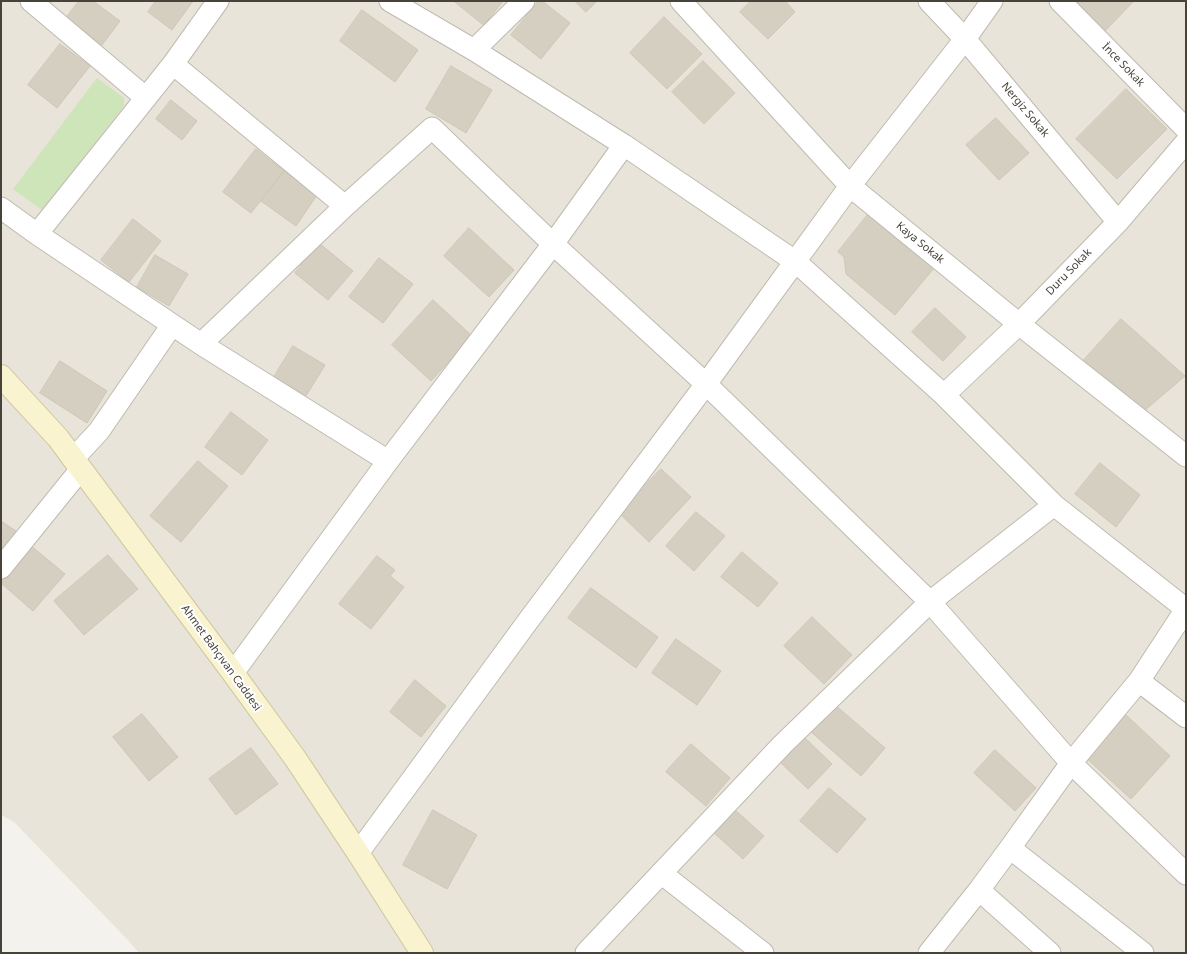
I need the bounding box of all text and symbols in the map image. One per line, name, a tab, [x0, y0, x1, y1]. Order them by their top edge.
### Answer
street label: İnce Sokak	[1099, 40, 1147, 90]
street label: Nergiz Sokak	[998, 80, 1052, 140]
street label: Kaya Sokak	[893, 220, 947, 266]
street label: Duru Sokak	[1044, 246, 1094, 298]
street label: Ahmet Bahçıvan Caddesi	[178, 602, 264, 714]

